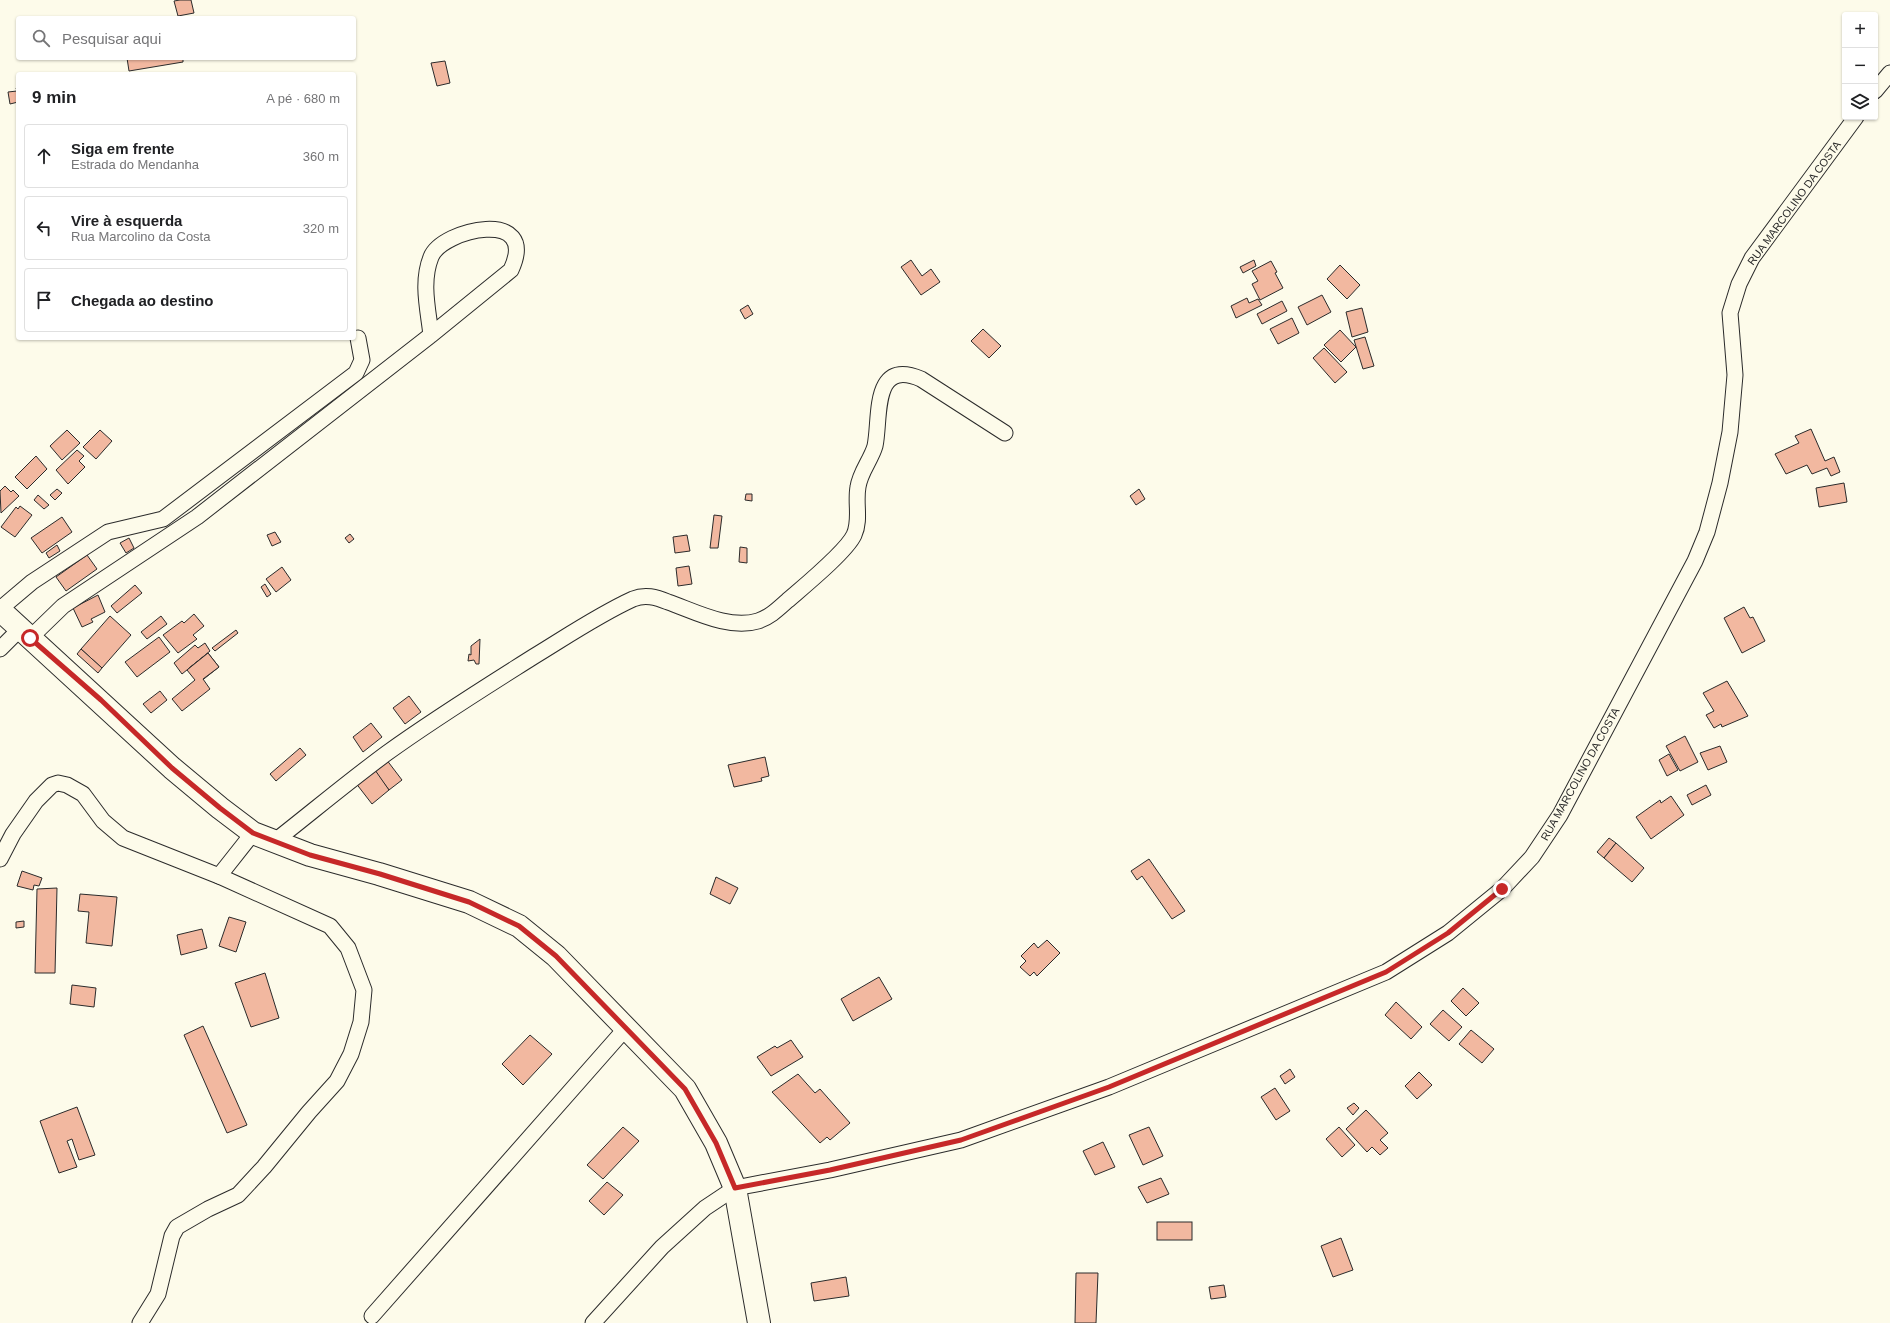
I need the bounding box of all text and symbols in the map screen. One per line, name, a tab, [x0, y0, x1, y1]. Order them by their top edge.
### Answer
map controls	[1842, 12, 1878, 120]
button: +	[1842, 12, 1878, 48]
search box	[16, 16, 356, 60]
icon: search	[30, 27, 52, 49]
text: Pesquisar aqui	[62, 30, 161, 47]
button: −	[1842, 48, 1878, 84]
button: layers	[1842, 84, 1878, 120]
text: 9 min	[32, 88, 76, 107]
text: A pé · 680 m	[266, 91, 340, 106]
street label: RUA MARCOLINO DA COSTA	[1745, 138, 1843, 267]
text: Siga em frente	[71, 140, 174, 157]
icon: ahead	[33, 145, 55, 167]
text: 360 m	[303, 149, 339, 164]
text: Estrada do Mendanha	[71, 157, 199, 172]
text: Vire à esquerda	[71, 212, 182, 229]
icon: left	[33, 217, 55, 239]
text: 320 m	[303, 221, 339, 236]
text: Rua Marcolino da Costa	[71, 229, 210, 244]
icon: arrive	[33, 289, 55, 311]
text: Chegada ao destino	[71, 292, 214, 309]
route start	[21, 629, 39, 647]
street label: RUA MARCOLINO DA COSTA	[1538, 705, 1622, 843]
route end	[1493, 880, 1511, 898]

